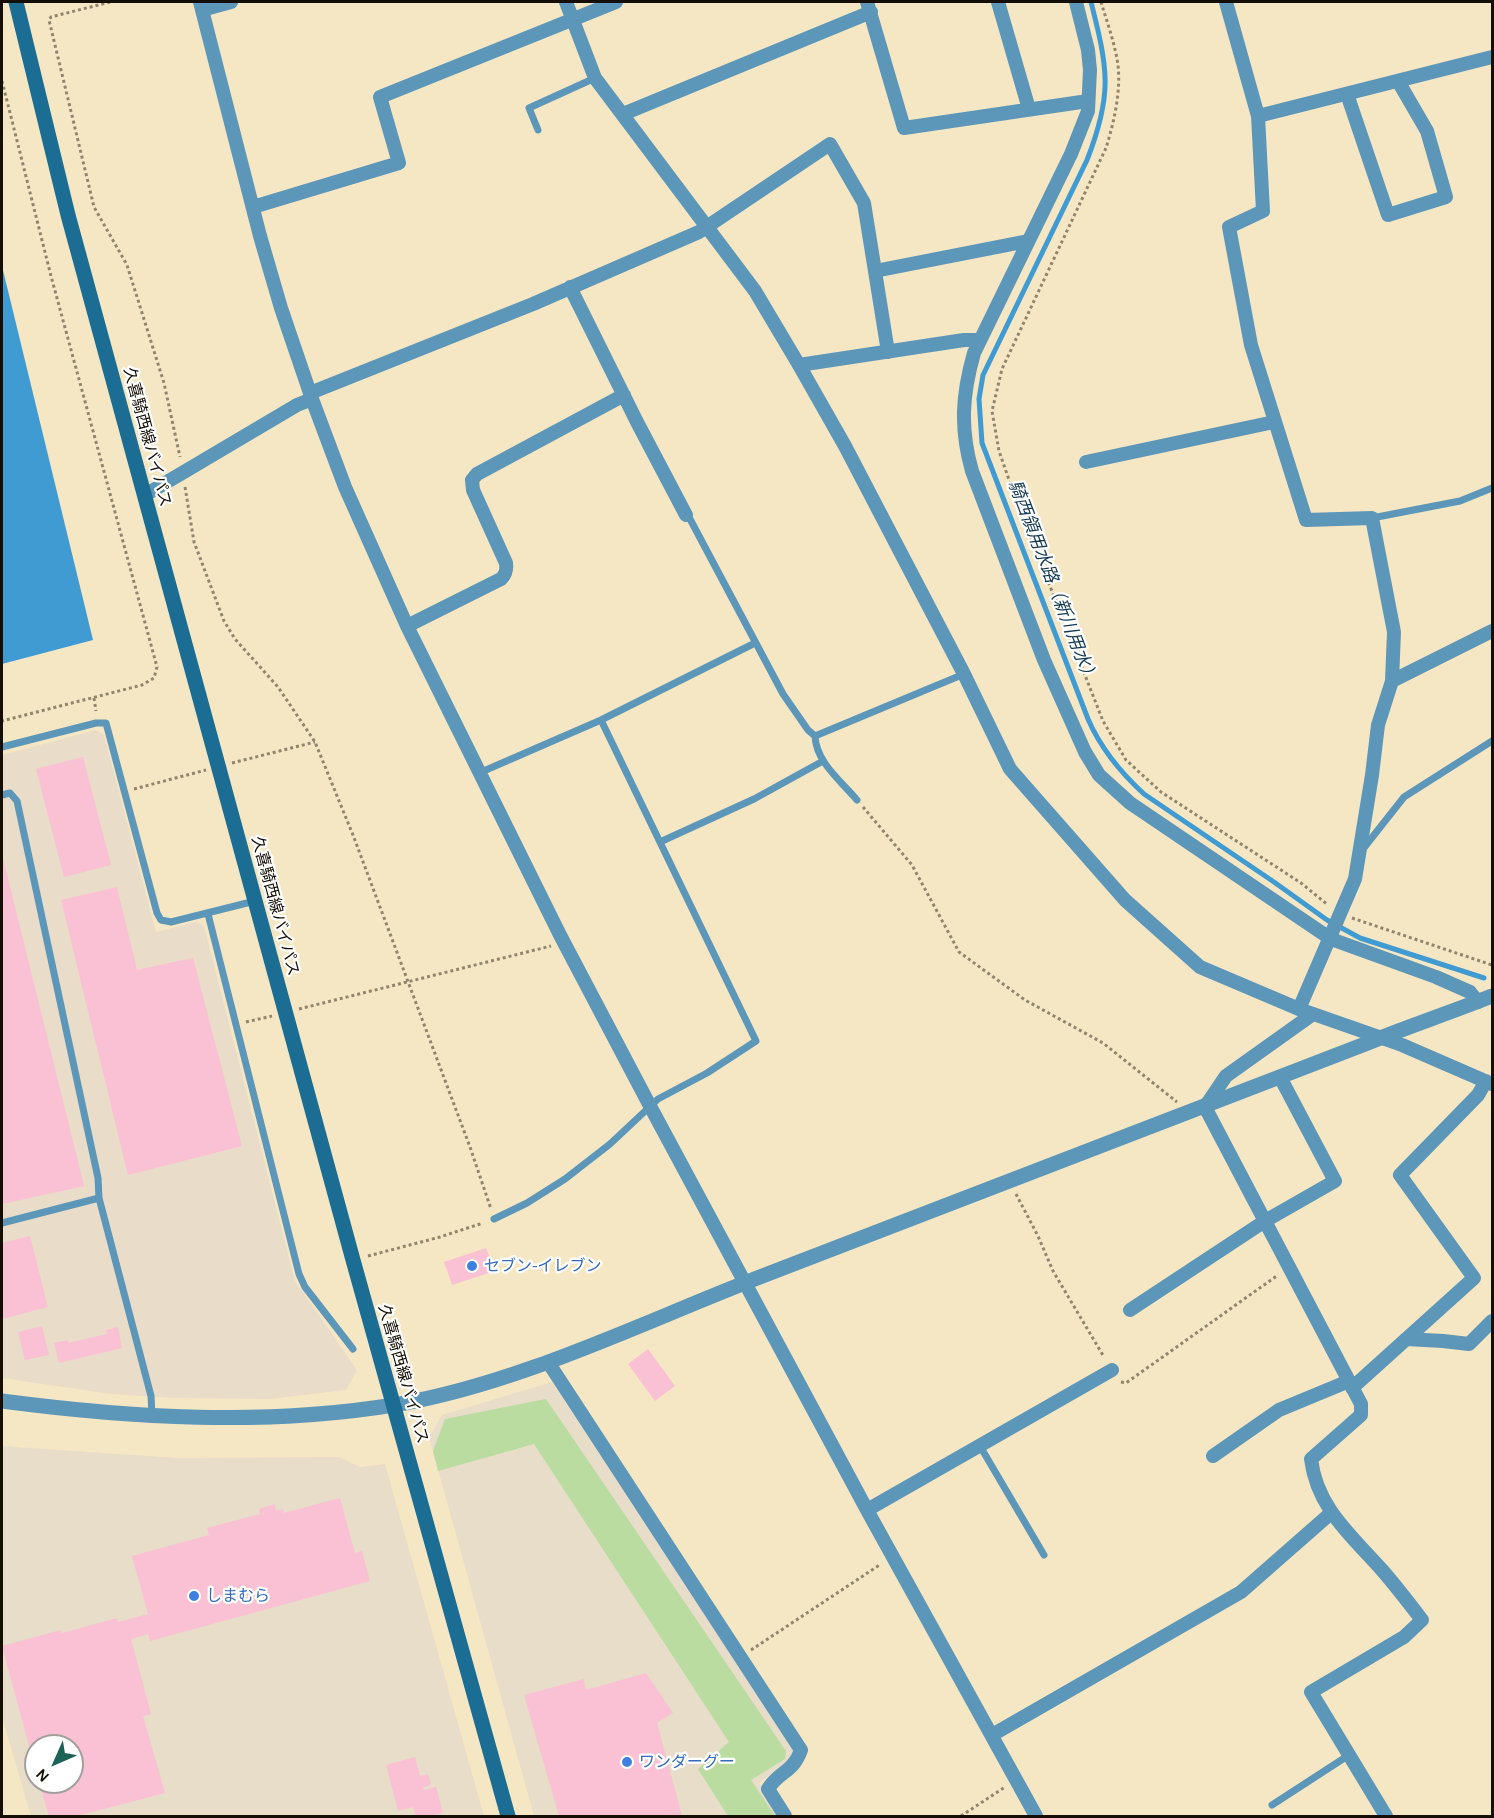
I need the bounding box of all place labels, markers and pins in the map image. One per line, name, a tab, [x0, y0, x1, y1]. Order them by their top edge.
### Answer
place label: セブン-イレブン	[484, 1256, 602, 1276]
marker: セブン-イレブン	[465, 1259, 479, 1273]
place label: しまむら	[206, 1586, 270, 1606]
marker: しまむら	[187, 1589, 201, 1603]
place label: ワンダーグー	[639, 1752, 735, 1772]
marker: ワンダーグー	[620, 1755, 634, 1769]

